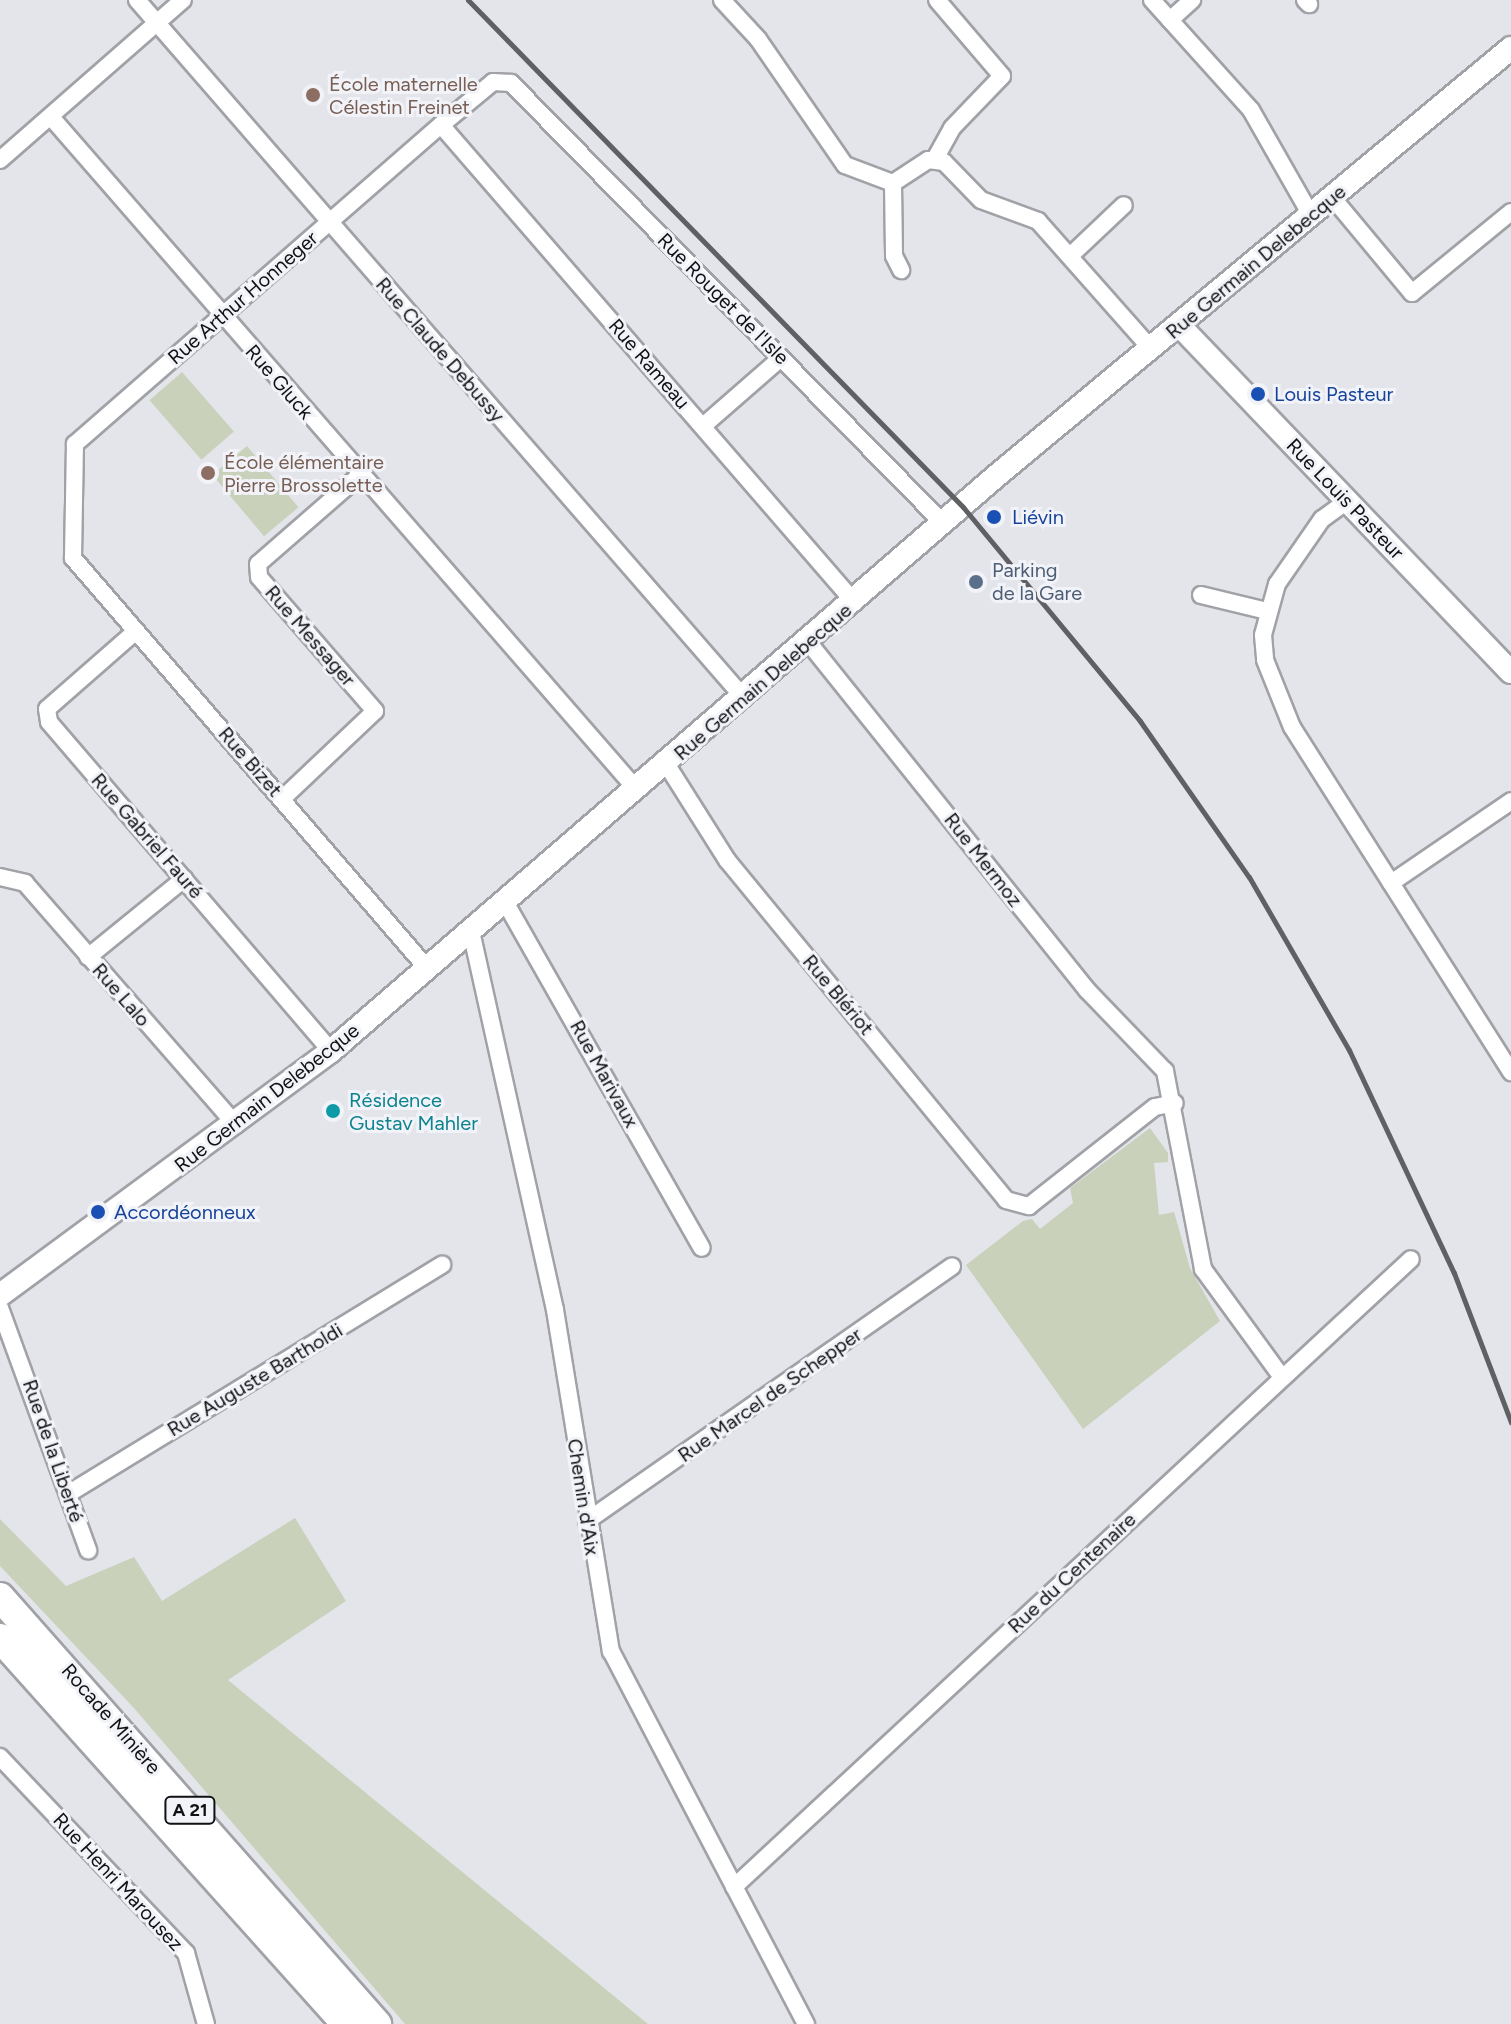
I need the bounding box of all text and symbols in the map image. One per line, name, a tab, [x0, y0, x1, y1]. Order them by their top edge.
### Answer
place label: École maternelle Célestin Freinet	[329, 72, 478, 119]
marker: École maternelle Célestin Freinet	[304, 86, 322, 104]
street label: Rue Germain Delebecque	[1161, 180, 1351, 344]
street label: Rue Arthur Honneger	[163, 226, 323, 370]
street label: Rue Rouget de l'Isle	[652, 228, 794, 370]
street label: Rue Claude Debussy	[371, 273, 509, 427]
street label: Rue Rameau	[603, 314, 695, 414]
street label: Rue Gluck	[240, 340, 318, 424]
place label: Louis Pasteur	[1274, 382, 1393, 406]
marker: Louis Pasteur	[1249, 385, 1267, 403]
street label: Rue Louis Pasteur	[1281, 434, 1409, 564]
place label: École élémentaire Pierre Brossolette	[224, 450, 384, 497]
marker: École élémentaire Pierre Brossolette	[199, 464, 217, 482]
place label: Liévin	[1012, 505, 1064, 529]
marker: Liévin	[983, 506, 1005, 528]
place label: Parking de la Gare	[992, 558, 1082, 605]
marker: Parking de la Gare	[967, 573, 985, 591]
street label: Rue Messager	[260, 581, 360, 691]
street label: Rue Germain Delebecque	[669, 598, 857, 766]
street label: Rue Bizet	[213, 722, 287, 802]
street label: Rue Gabriel Fauré	[86, 768, 208, 904]
street label: Rue Mermoz	[939, 808, 1027, 912]
street label: Rue Blériot	[797, 950, 879, 1040]
street label: Rue Lalo	[87, 958, 155, 1032]
street label: Rue Marivaux	[565, 1016, 643, 1132]
street label: Rue Germain Delebecque	[170, 1019, 364, 1177]
place label: Résidence Gustav Mahler	[349, 1088, 478, 1135]
marker: Résidence Gustav Mahler	[324, 1102, 342, 1120]
place label: Accordéonneux	[114, 1200, 256, 1224]
marker: Accordéonneux	[89, 1203, 107, 1221]
street label: Rue Auguste Bartholdi	[163, 1318, 347, 1442]
street label: Rue Marcel de Schepper	[674, 1322, 866, 1468]
street label: Rue de la Liberté	[17, 1376, 89, 1526]
street label: Chemin d'Aix	[562, 1437, 604, 1557]
street label: Rue du Centenaire	[1003, 1508, 1141, 1638]
street label: Rocade Minière	[56, 1659, 166, 1779]
road number: A 21	[164, 1796, 216, 1824]
street label: Rue Henri Marousez	[48, 1808, 188, 1956]

